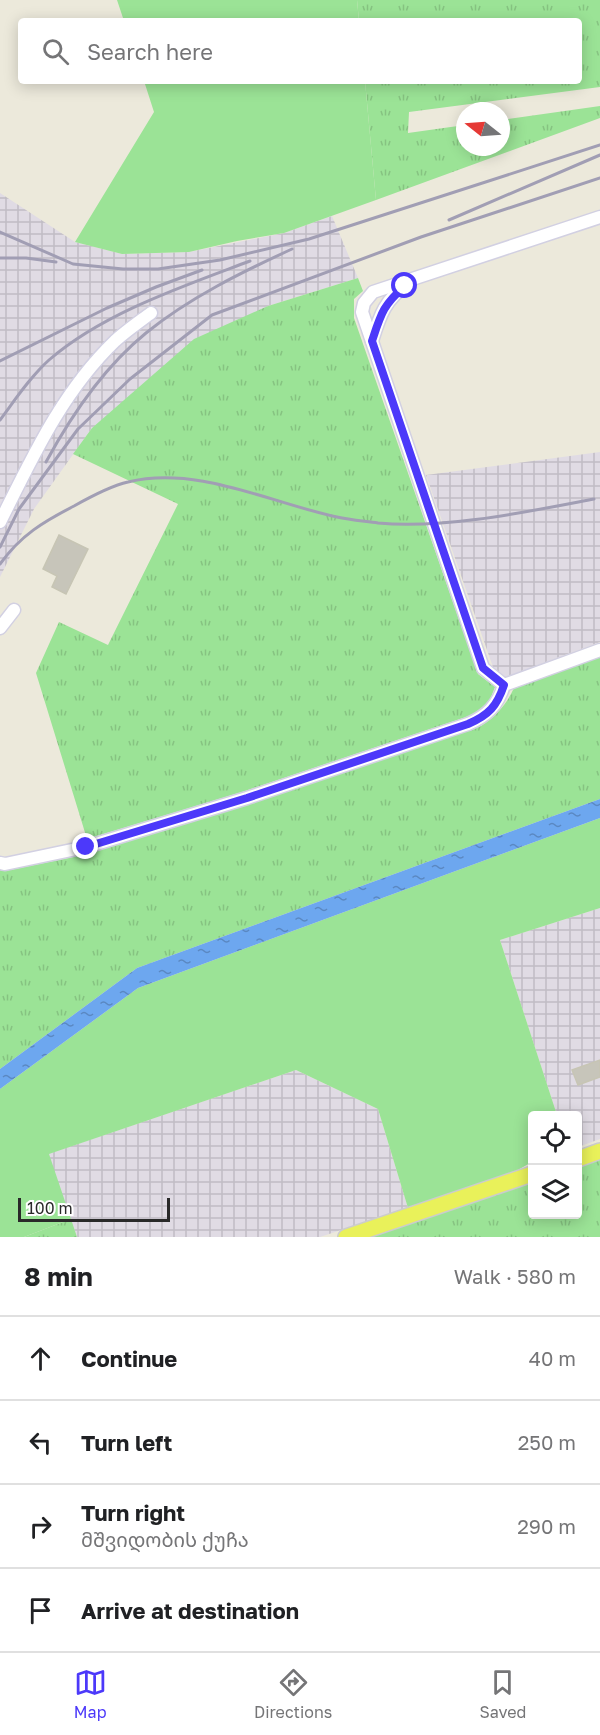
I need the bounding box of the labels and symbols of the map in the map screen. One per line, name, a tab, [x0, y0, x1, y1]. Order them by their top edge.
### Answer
north arrow	[456, 102, 510, 156]
route start	[391, 272, 417, 298]
route end	[72, 833, 98, 859]
scale bar	[18, 1195, 170, 1222]

